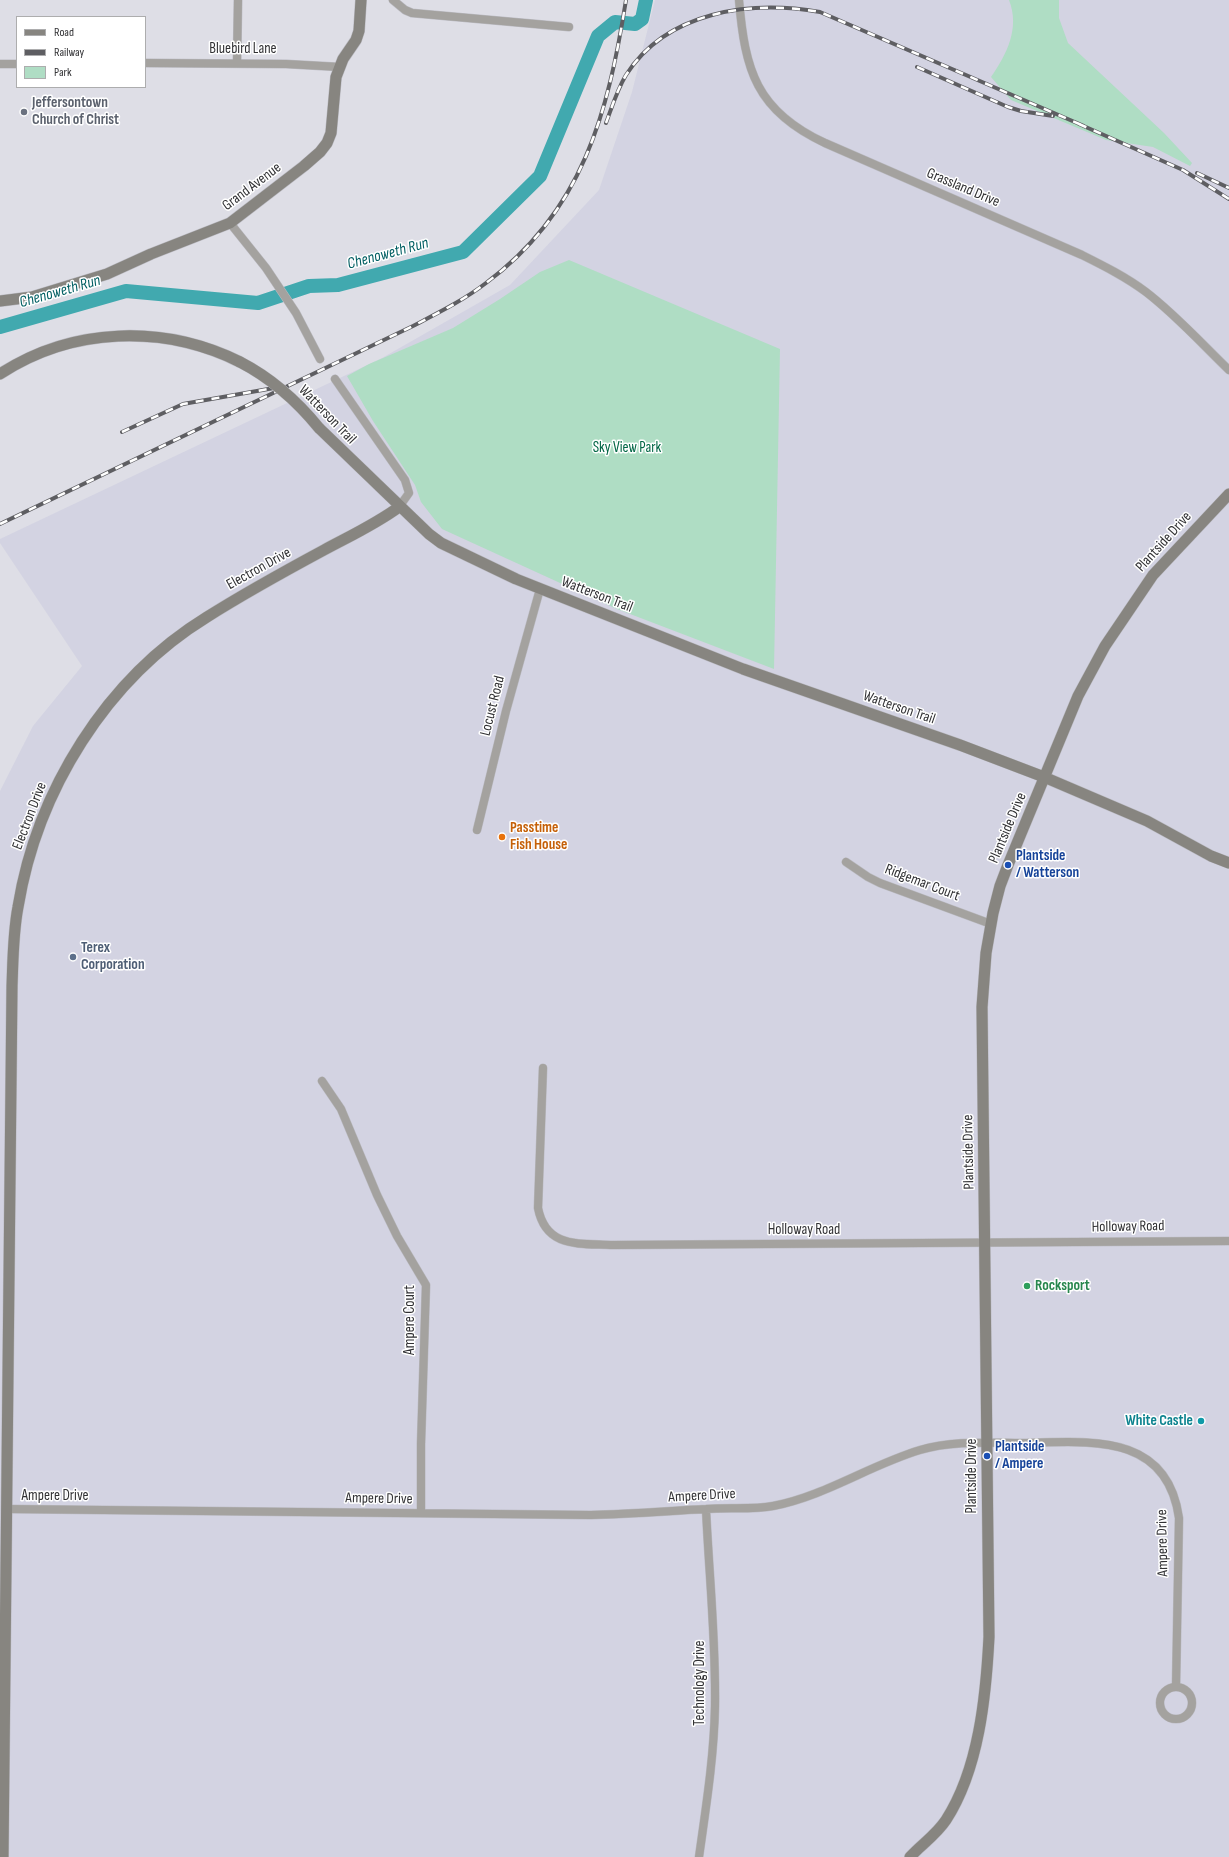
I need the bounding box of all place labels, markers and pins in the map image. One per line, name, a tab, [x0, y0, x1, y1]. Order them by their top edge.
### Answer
place label: Jeffersontown Church of Christ	[32, 94, 119, 129]
marker: Jeffersontown Church of Christ	[19, 107, 29, 117]
place label: Passtime Fish House	[510, 819, 567, 854]
marker: Passtime Fish House	[497, 832, 507, 842]
place label: Plantside / Watterson	[1016, 847, 1079, 882]
marker: Plantside / Watterson	[1003, 860, 1013, 870]
place label: Terex Corporation	[81, 939, 145, 974]
marker: Terex Corporation	[68, 952, 78, 962]
place label: Rocksport	[1035, 1277, 1090, 1295]
marker: Rocksport	[1022, 1281, 1032, 1291]
place label: White Castle	[1125, 1412, 1193, 1430]
marker: White Castle	[1196, 1416, 1206, 1426]
place label: Plantside / Ampere	[995, 1438, 1044, 1473]
marker: Plantside / Ampere	[982, 1451, 992, 1461]

